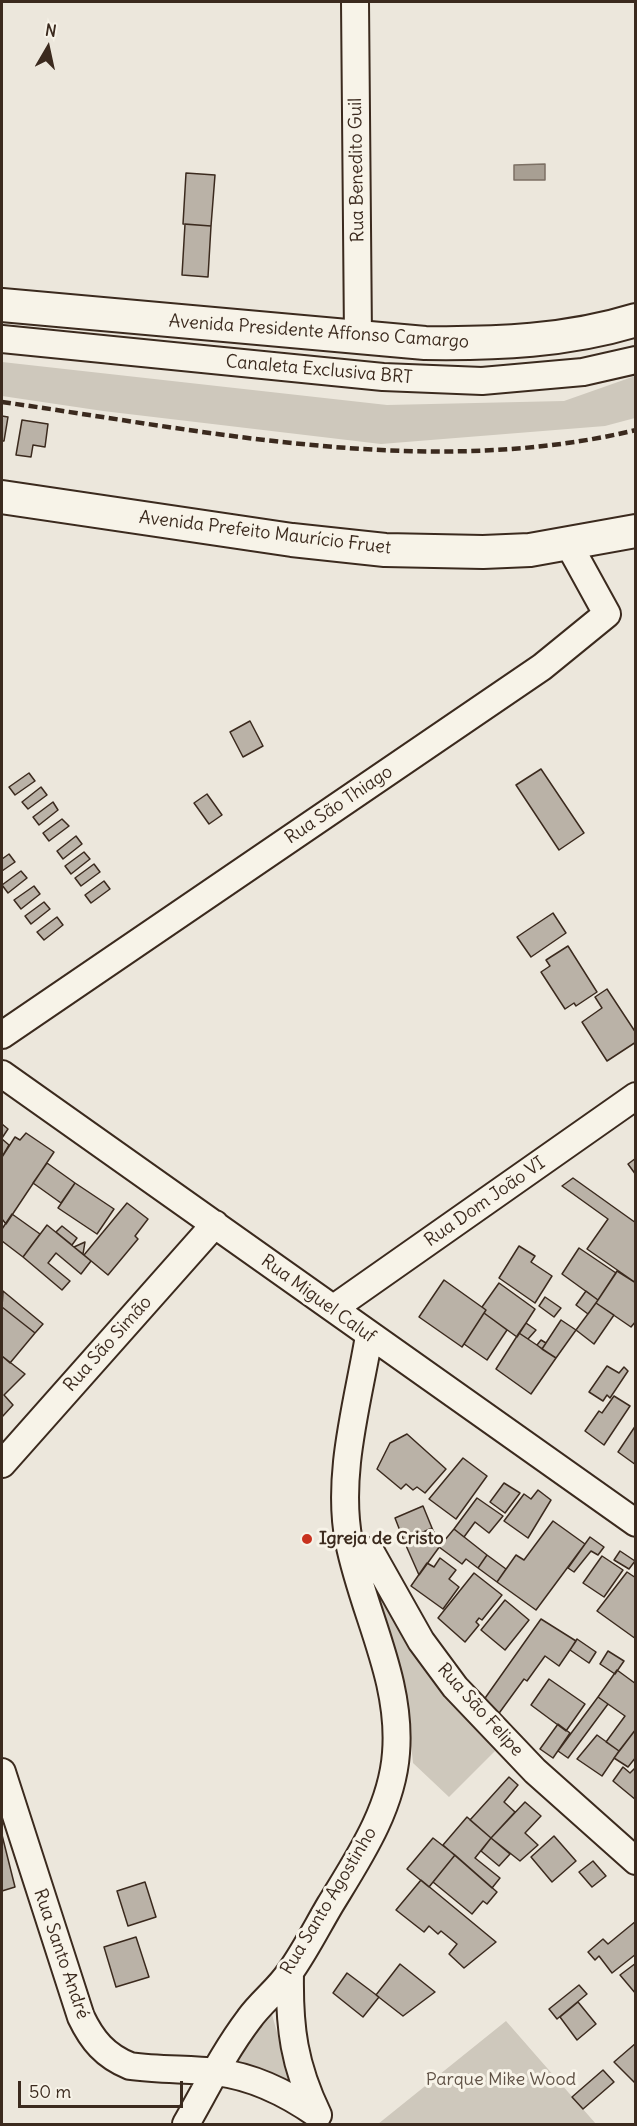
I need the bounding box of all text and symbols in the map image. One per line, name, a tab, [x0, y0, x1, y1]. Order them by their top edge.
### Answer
north arrow	[18, 18, 78, 78]
text: N	[44, 19, 58, 41]
street label: Rua Benedito Guil	[345, 98, 369, 242]
street label: Avenida Presidente Affonso Camargo	[168, 311, 470, 353]
street label: Canaleta Exclusiva BRT	[225, 351, 413, 389]
street label: Avenida Prefeito Maurício Fruet	[138, 507, 392, 559]
street label: Rua São Thiago	[281, 761, 397, 849]
street label: Rua Dom João VI	[421, 1152, 549, 1252]
street label: Rua Miguel Caluf	[257, 1250, 379, 1348]
street label: Rua São Simão	[59, 1292, 157, 1396]
place label: Igreja de Cristo	[319, 1528, 444, 1550]
marker: Igreja de Cristo	[300, 1532, 314, 1546]
street label: Rua São Felipe	[433, 1659, 527, 1761]
street label: Rua Santo Agostinho	[276, 1823, 382, 1979]
street label: Rua Santo André	[29, 1886, 93, 2022]
scale bar	[21, 2069, 186, 2107]
park label: Parque Mike Wood	[426, 2069, 576, 2091]
text: 50 m	[29, 2080, 71, 2103]

